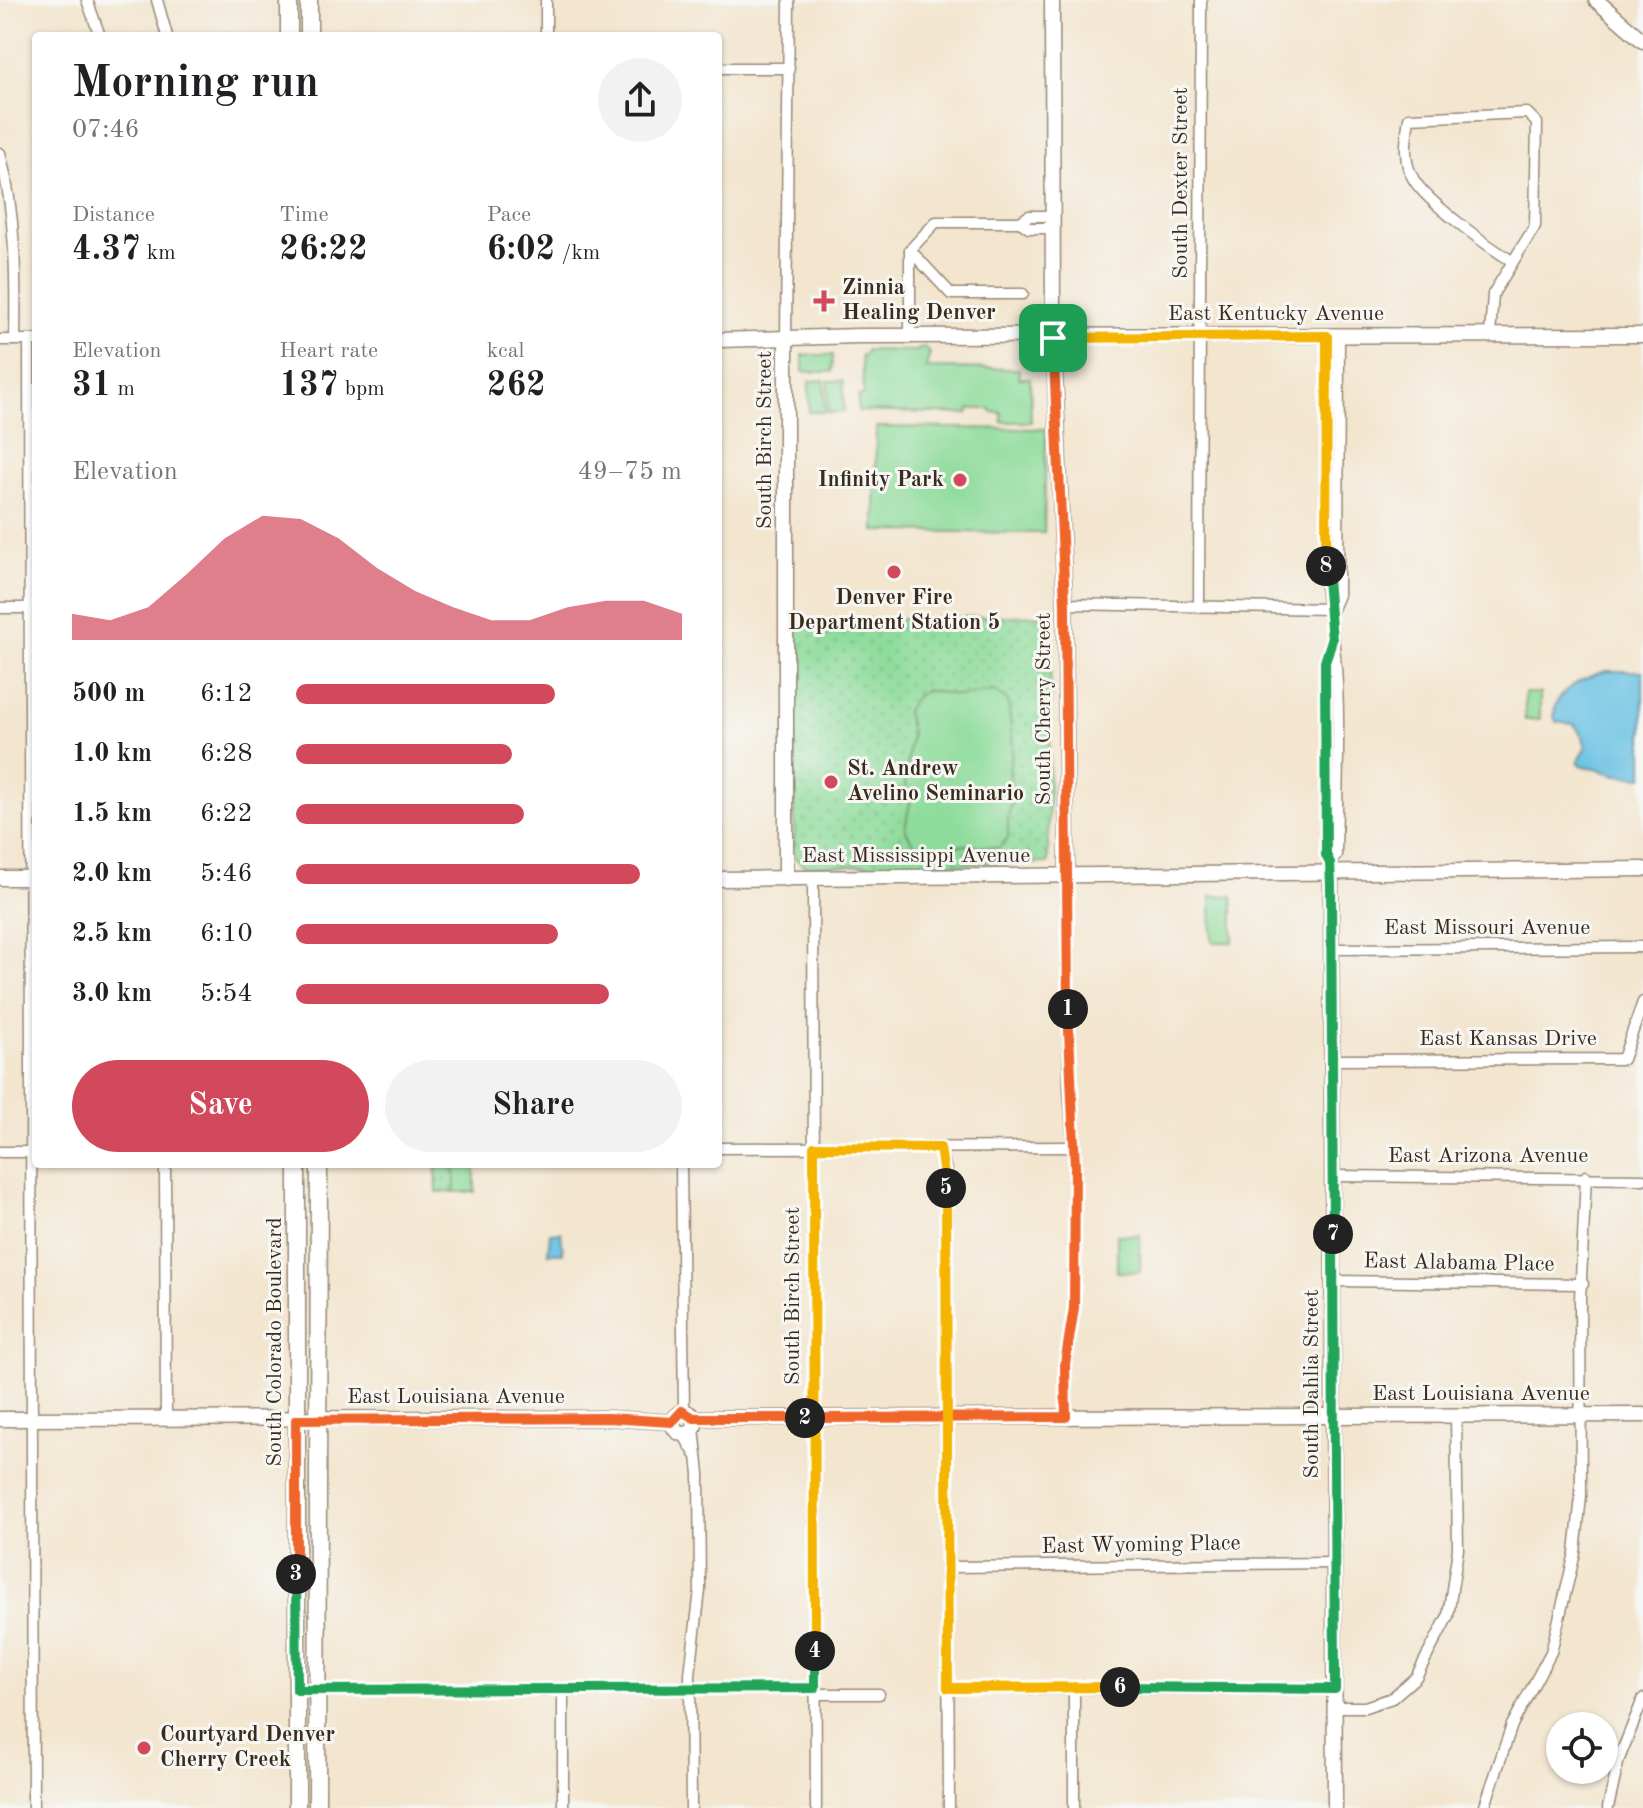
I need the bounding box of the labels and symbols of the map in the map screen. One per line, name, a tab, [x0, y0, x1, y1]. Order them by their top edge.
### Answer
street label: South Dexter Street	[1170, 87, 1192, 279]
place label: Zinnia Healing Denver	[842, 277, 996, 324]
marker: Zinnia Healing Denver	[813, 290, 835, 312]
street label: East Kentucky Avenue	[1168, 303, 1384, 325]
pin	[1019, 304, 1087, 372]
street label: South Birch Street	[754, 351, 776, 529]
place label: Infinity Park	[818, 469, 944, 491]
marker: Infinity Park	[951, 471, 969, 489]
pin: 8	[1306, 546, 1346, 586]
marker: Denver Fire Department Station 5	[885, 563, 903, 581]
place label: Denver Fire Department Station 5	[788, 587, 1000, 634]
street label: South Cherry Street	[1033, 612, 1055, 806]
place label: St. Andrew Avelino Seminario	[847, 758, 1024, 805]
marker: St. Andrew Avelino Seminario	[822, 773, 840, 791]
street label: East Mississippi Avenue	[802, 845, 1030, 867]
street label: East Missouri Avenue	[1384, 917, 1590, 939]
pin: 1	[1048, 989, 1088, 1029]
street label: East Kansas Drive	[1419, 1028, 1597, 1050]
street label: East Arizona Avenue	[1388, 1145, 1588, 1167]
pin: 5	[926, 1168, 966, 1208]
street label: South Birch Street	[782, 1207, 804, 1385]
pin: 7	[1313, 1214, 1353, 1254]
street label: South Colorado Boulevard	[264, 1217, 286, 1467]
street label: East Alabama Place	[1363, 1250, 1555, 1276]
street label: South Dahlia Street	[1301, 1289, 1323, 1479]
street label: East Louisiana Avenue	[1372, 1383, 1590, 1405]
street label: East Louisiana Avenue	[347, 1386, 565, 1408]
pin: 2	[785, 1398, 825, 1438]
street label: East Wyoming Place	[1041, 1532, 1241, 1558]
pin: 3	[276, 1554, 316, 1594]
pin: 4	[795, 1631, 835, 1671]
pin: 6	[1100, 1667, 1140, 1707]
place label: Courtyard Denver Cherry Creek	[160, 1724, 335, 1771]
marker: Courtyard Denver Cherry Creek	[135, 1739, 153, 1757]

